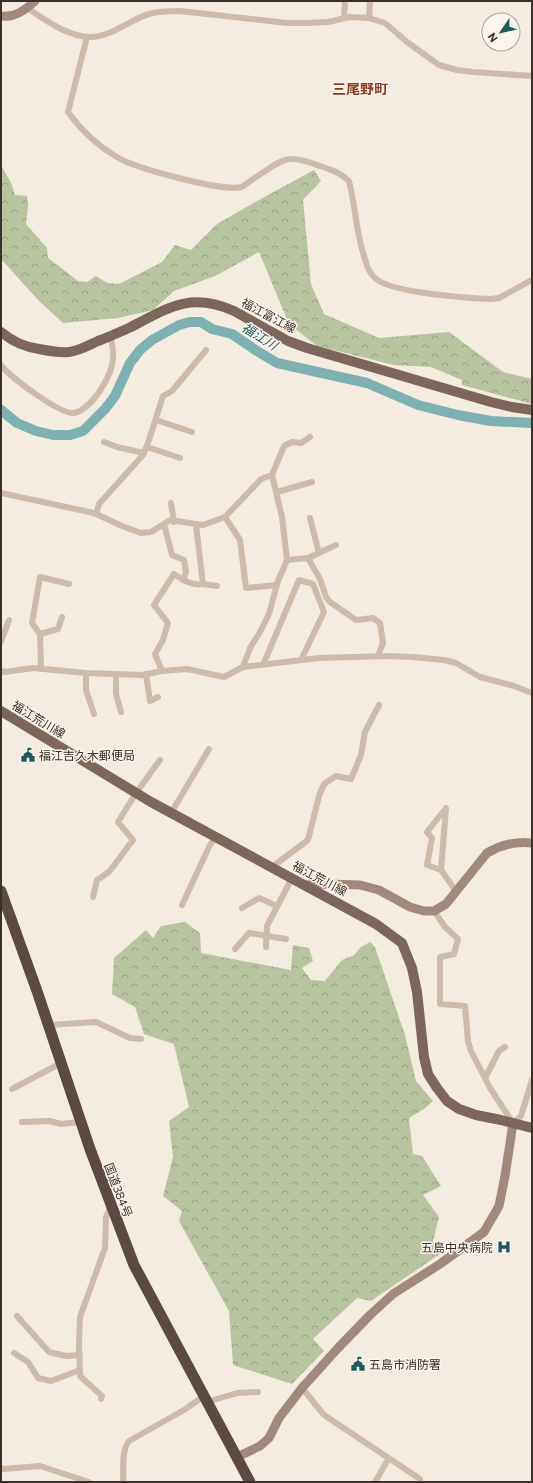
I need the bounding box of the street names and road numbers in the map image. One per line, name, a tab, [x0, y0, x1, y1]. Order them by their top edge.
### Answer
street label: 福江富江線	[239, 295, 299, 335]
street label: 福江荒川線	[10, 698, 68, 740]
street label: 福江荒川線	[290, 858, 350, 898]
street label: 国道384号	[102, 1161, 136, 1219]

